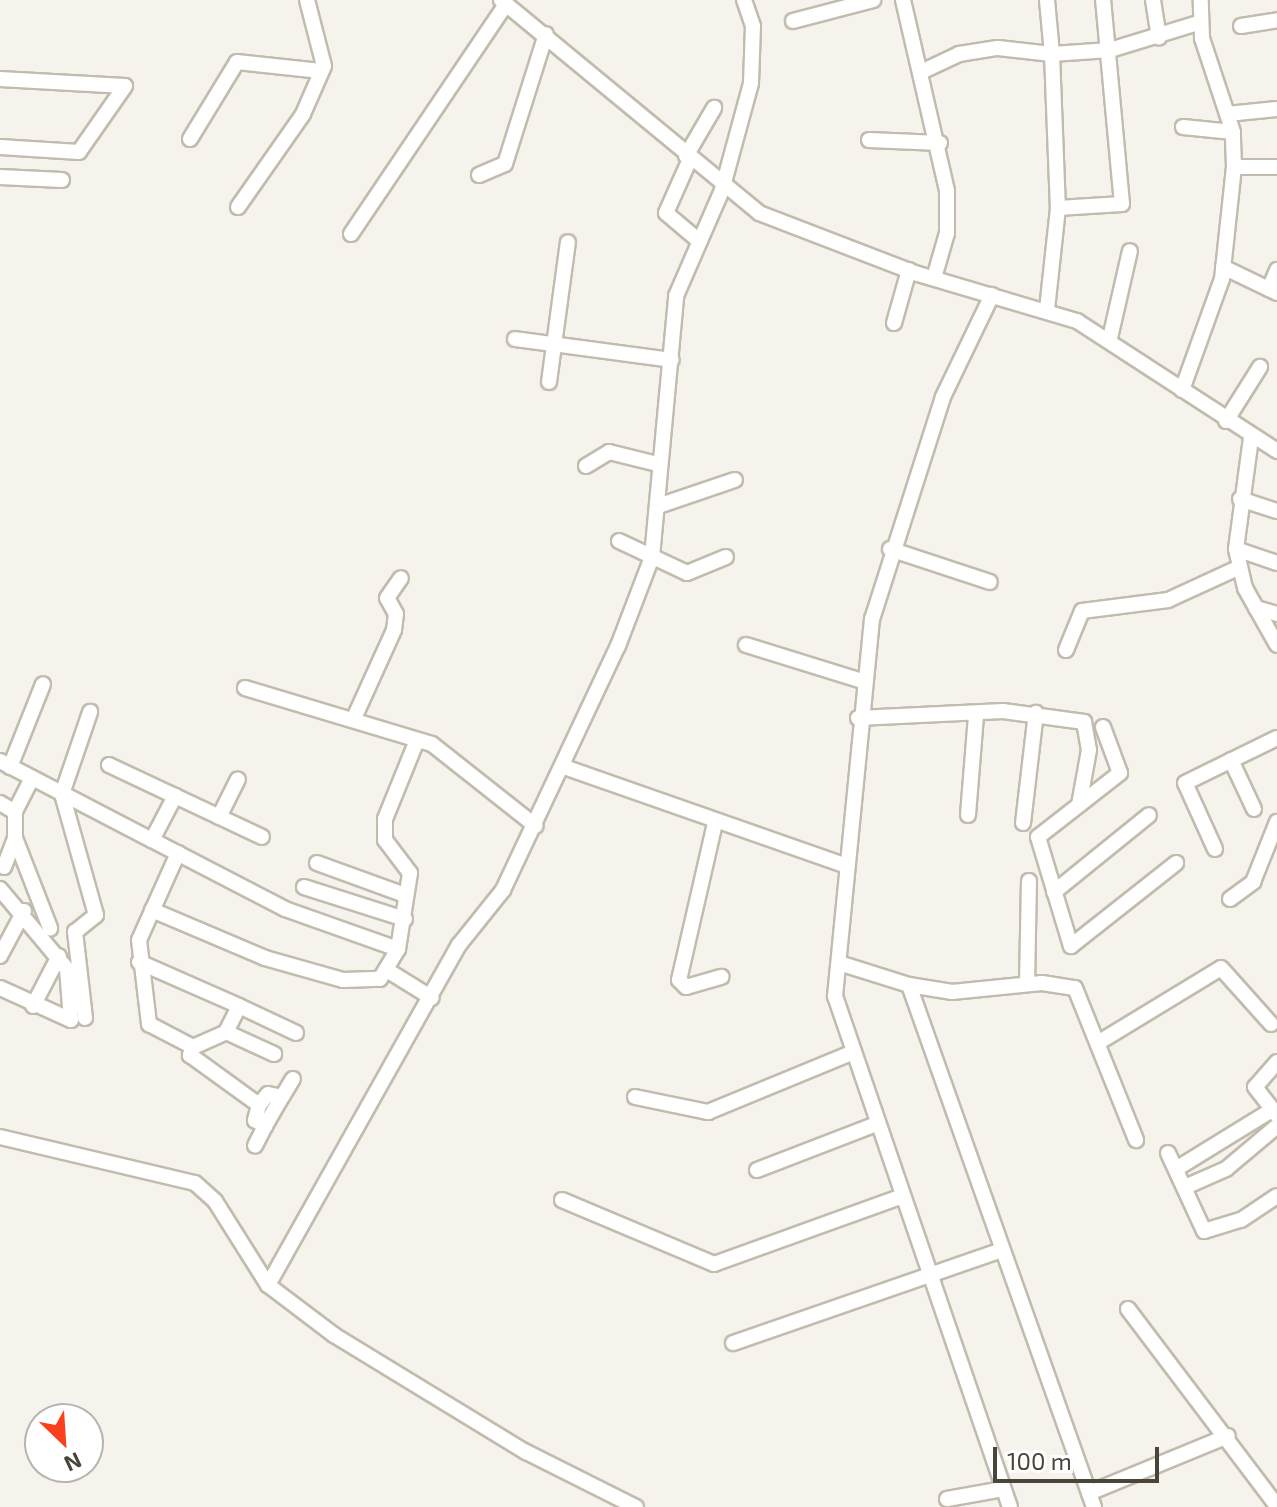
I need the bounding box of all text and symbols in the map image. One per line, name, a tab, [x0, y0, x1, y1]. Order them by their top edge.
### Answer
north arrow	[24, 1403, 104, 1483]
scale bar	[997, 1431, 1163, 1481]
text: 100 m	[1007, 1446, 1072, 1475]
text: N	[61, 1448, 86, 1478]

